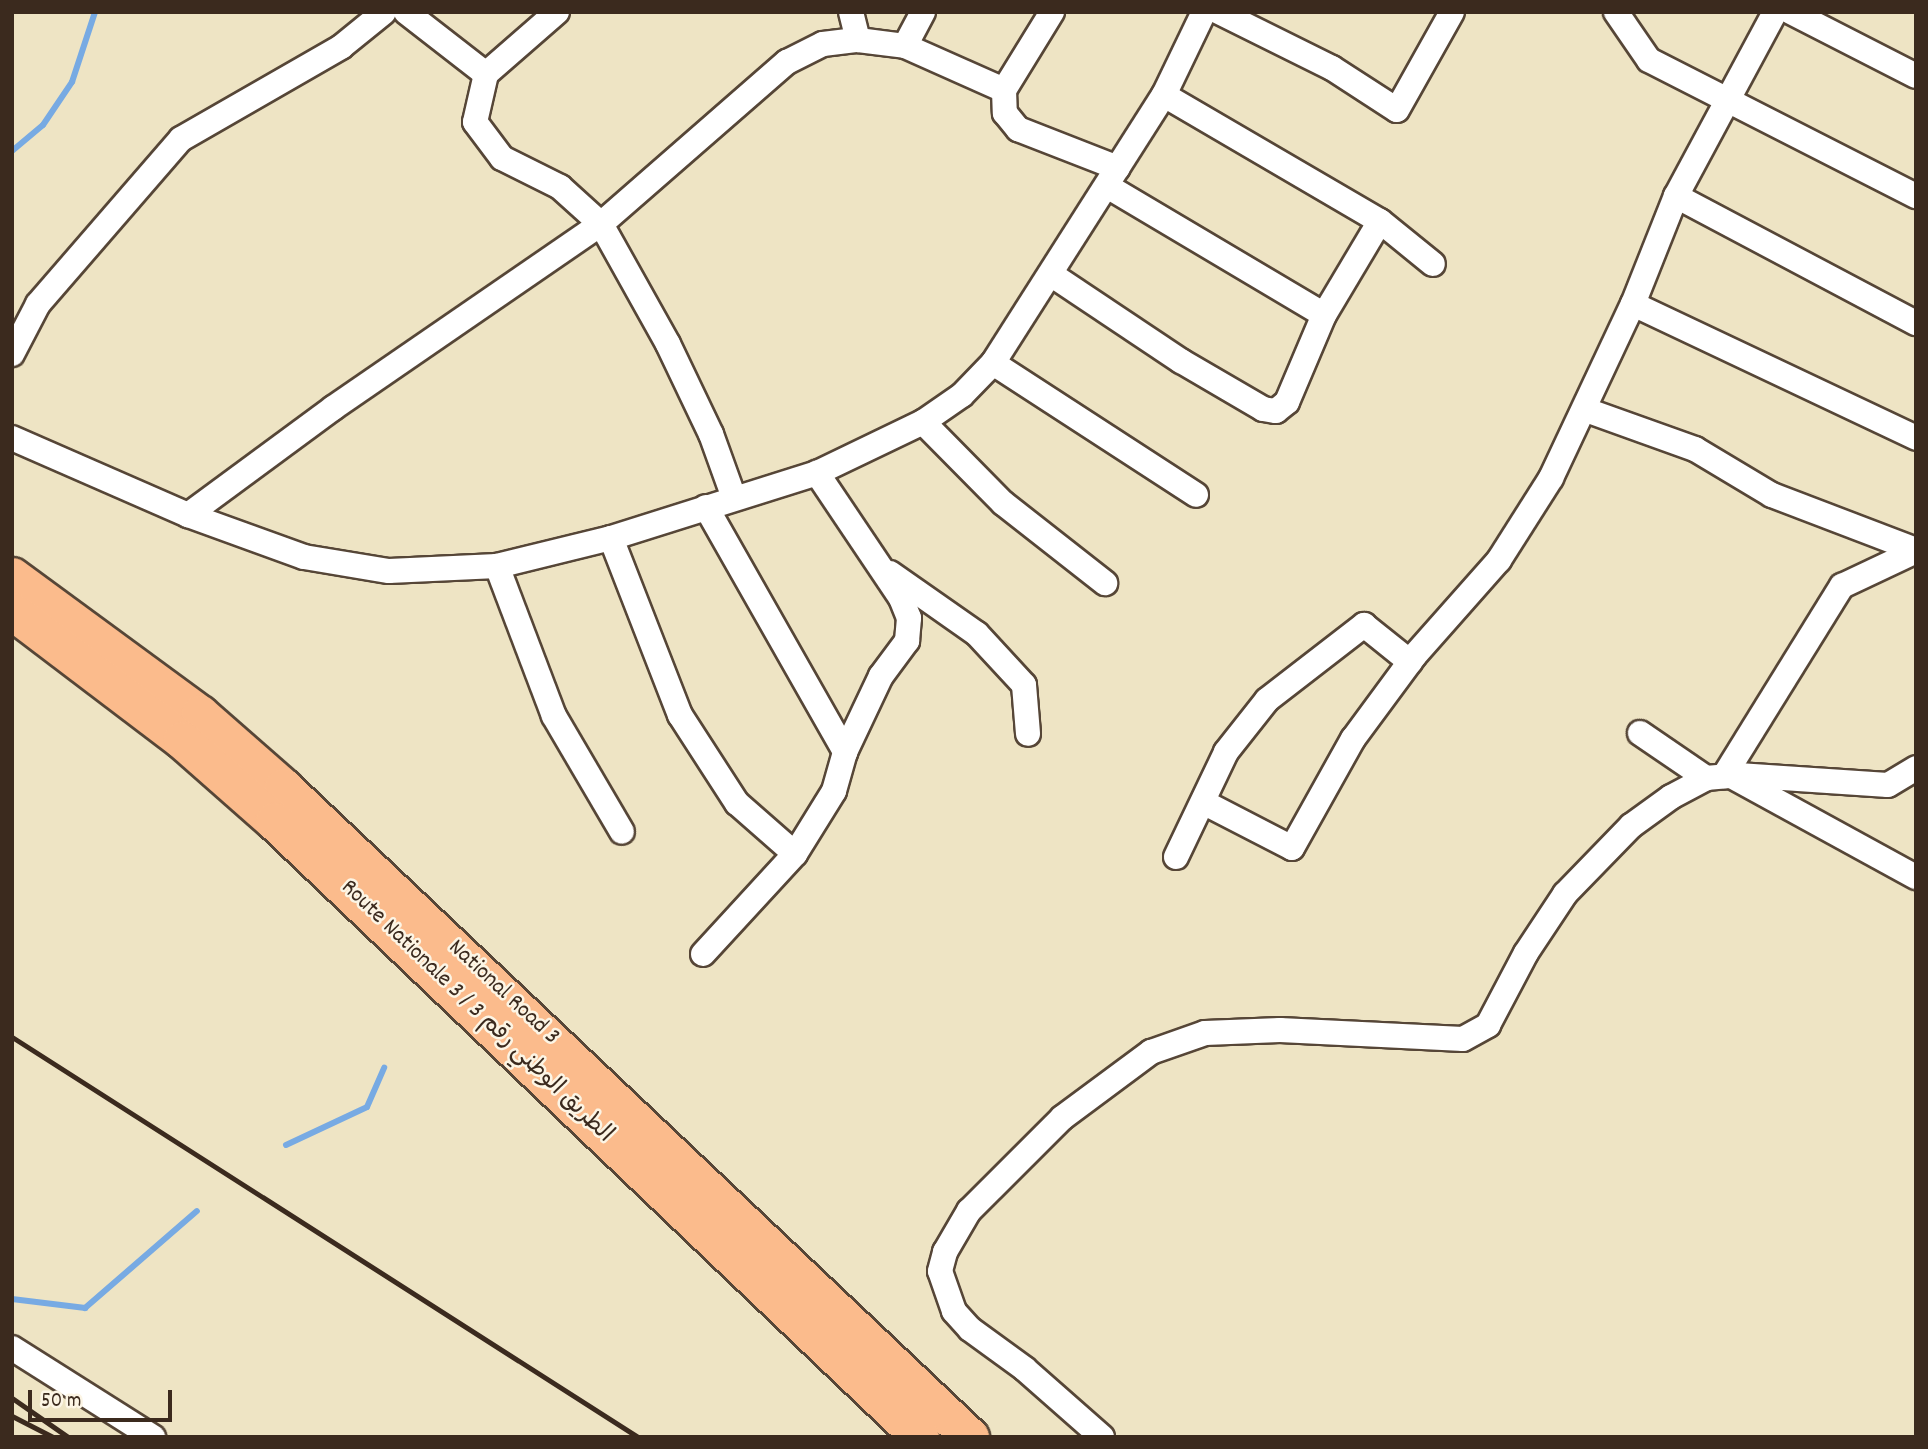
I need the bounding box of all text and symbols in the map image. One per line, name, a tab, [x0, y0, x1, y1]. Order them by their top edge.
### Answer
street label: Route Nationale 3 / الطريق الوطني رقم 3	[334, 874, 618, 1150]
street label: National Road 3	[441, 934, 565, 1052]
scale bar	[32, 1376, 175, 1420]
text: 50 m	[41, 1387, 81, 1417]

